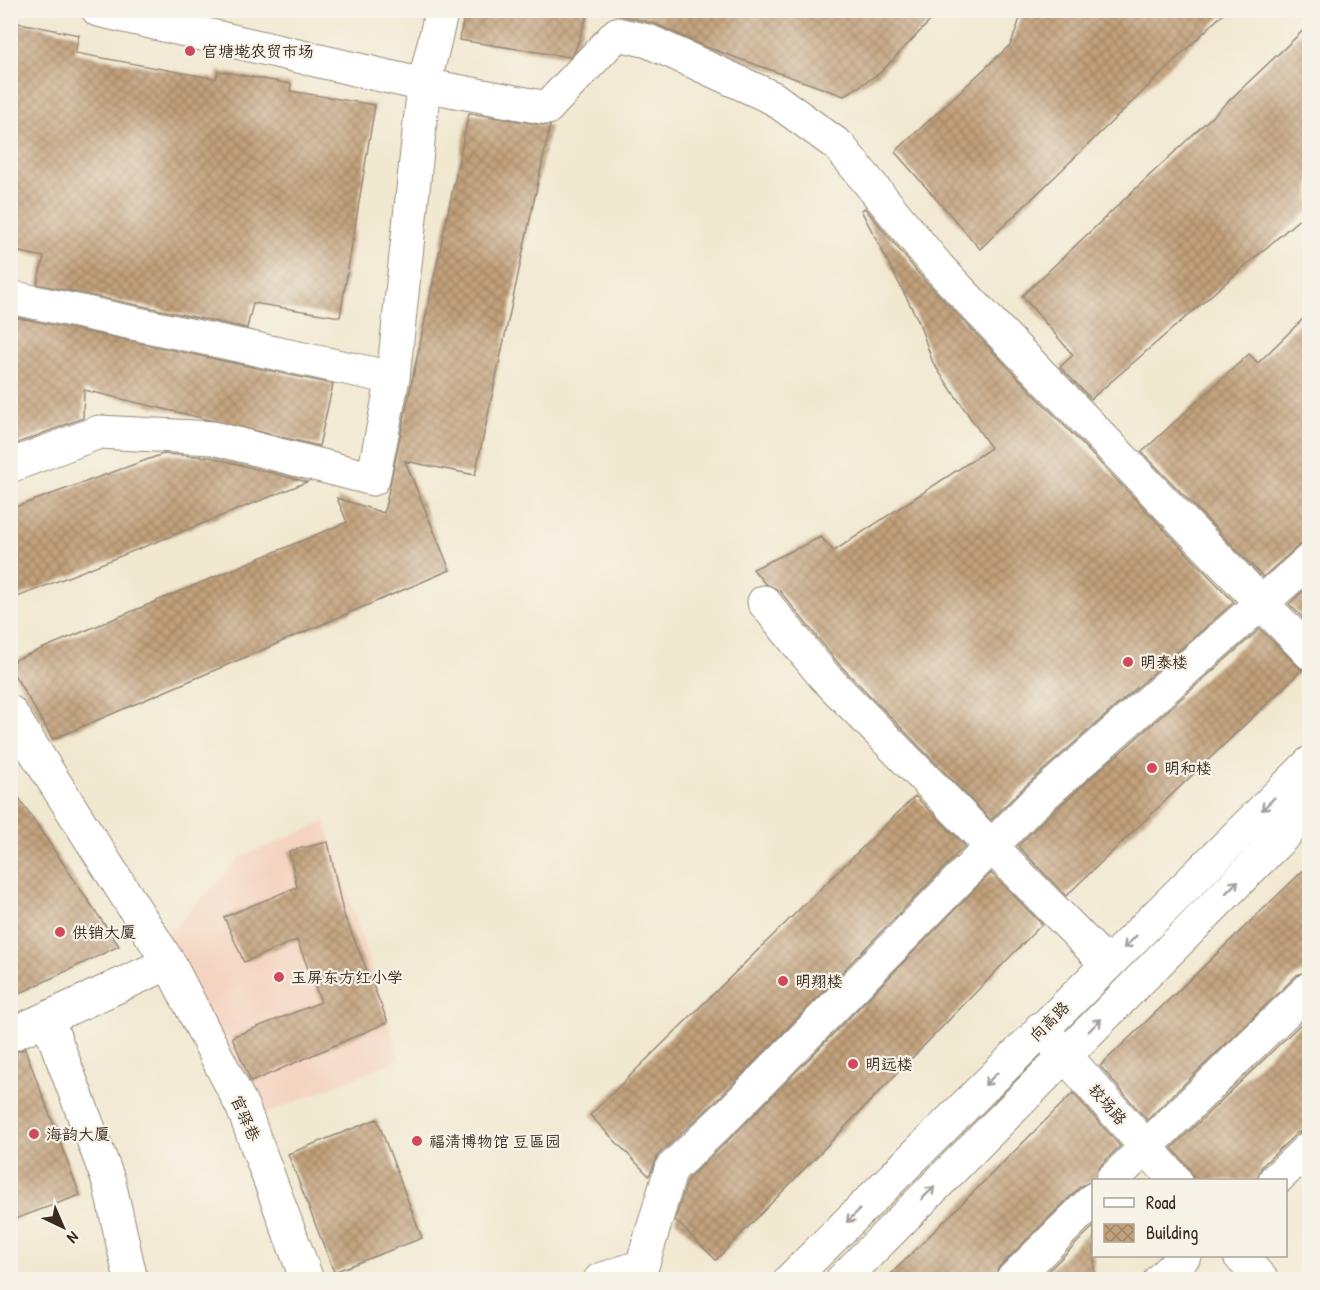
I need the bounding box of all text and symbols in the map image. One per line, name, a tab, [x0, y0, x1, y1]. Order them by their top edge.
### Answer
place label: 官塘墘农贸市场	[202, 40, 314, 62]
marker: 官塘墘农贸市场	[183, 44, 197, 58]
place label: 明泰楼	[1140, 651, 1188, 673]
marker: 明泰楼	[1121, 655, 1135, 669]
place label: 明和楼	[1164, 757, 1212, 779]
marker: 明和楼	[1145, 761, 1159, 775]
one-way arrow	[1261, 797, 1275, 812]
one-way arrow	[1225, 879, 1240, 894]
place label: 供销大厦	[72, 921, 136, 943]
marker: 供销大厦	[53, 925, 67, 939]
one-way arrow	[1122, 934, 1137, 949]
place label: 玉屏东方红小学	[291, 966, 403, 988]
marker: 玉屏东方红小学	[272, 970, 286, 984]
place label: 明翔楼	[795, 970, 843, 992]
marker: 明翔楼	[776, 974, 790, 988]
street label: 向高路	[1024, 996, 1074, 1046]
one-way arrow	[1088, 1018, 1102, 1033]
place label: 明远楼	[865, 1053, 913, 1075]
marker: 明远楼	[846, 1057, 860, 1071]
one-way arrow	[983, 1071, 998, 1086]
street label: 较场路	[1084, 1079, 1132, 1129]
street label: 官驿巷	[226, 1092, 266, 1144]
place label: 海韵大厦	[46, 1123, 110, 1145]
marker: 海韵大厦	[27, 1127, 41, 1141]
place label: 福清博物馆 豆區园	[429, 1130, 561, 1152]
marker: 福清博物馆 豆區园	[410, 1134, 424, 1148]
legend	[1092, 1179, 1287, 1257]
one-way arrow	[921, 1186, 935, 1201]
text: Road	[1146, 1190, 1176, 1215]
north arrow	[33, 1197, 93, 1257]
one-way arrow	[845, 1209, 860, 1224]
text: Building	[1146, 1220, 1198, 1245]
text: N	[62, 1227, 84, 1249]

